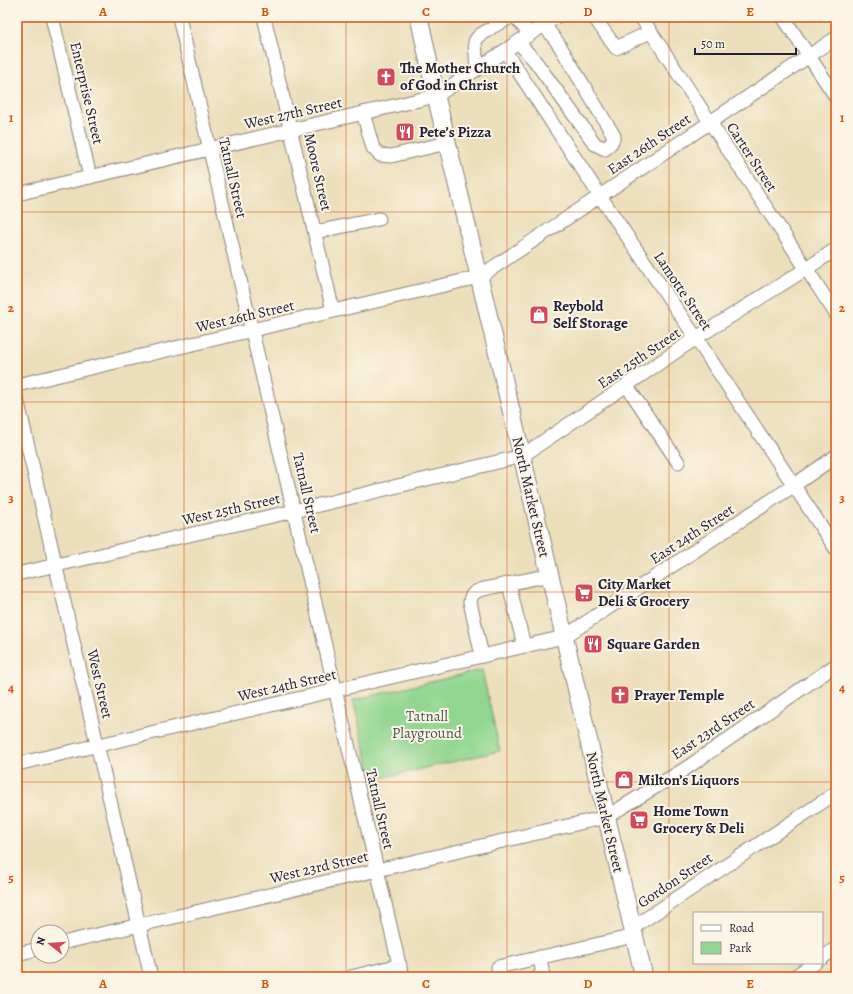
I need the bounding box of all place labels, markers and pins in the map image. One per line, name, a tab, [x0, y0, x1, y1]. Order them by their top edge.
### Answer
place label: The Mother Church of God in Christ	[400, 58, 520, 95]
church icon: The Mother Church of God in Christ	[375, 66, 397, 88]
restaurant icon: Pete’s Pizza	[394, 121, 416, 143]
place label: Pete’s Pizza	[419, 122, 492, 142]
place label: Reybold Self Storage	[553, 296, 628, 333]
shop icon: Reybold Self Storage	[528, 304, 550, 326]
place label: City Market Deli & Grocery	[598, 574, 690, 611]
supermarket icon: City Market Deli & Grocery	[573, 582, 595, 604]
restaurant icon: Square Garden	[582, 633, 604, 655]
place label: Square Garden	[607, 634, 701, 654]
church icon: Prayer Temple	[609, 684, 631, 706]
place label: Prayer Temple	[634, 685, 724, 705]
shop icon: Milton’s Liquors	[613, 769, 635, 791]
place label: Milton’s Liquors	[638, 770, 739, 790]
place label: Home Town Grocery & Deli	[653, 801, 745, 838]
supermarket icon: Home Town Grocery & Deli	[628, 809, 650, 831]

